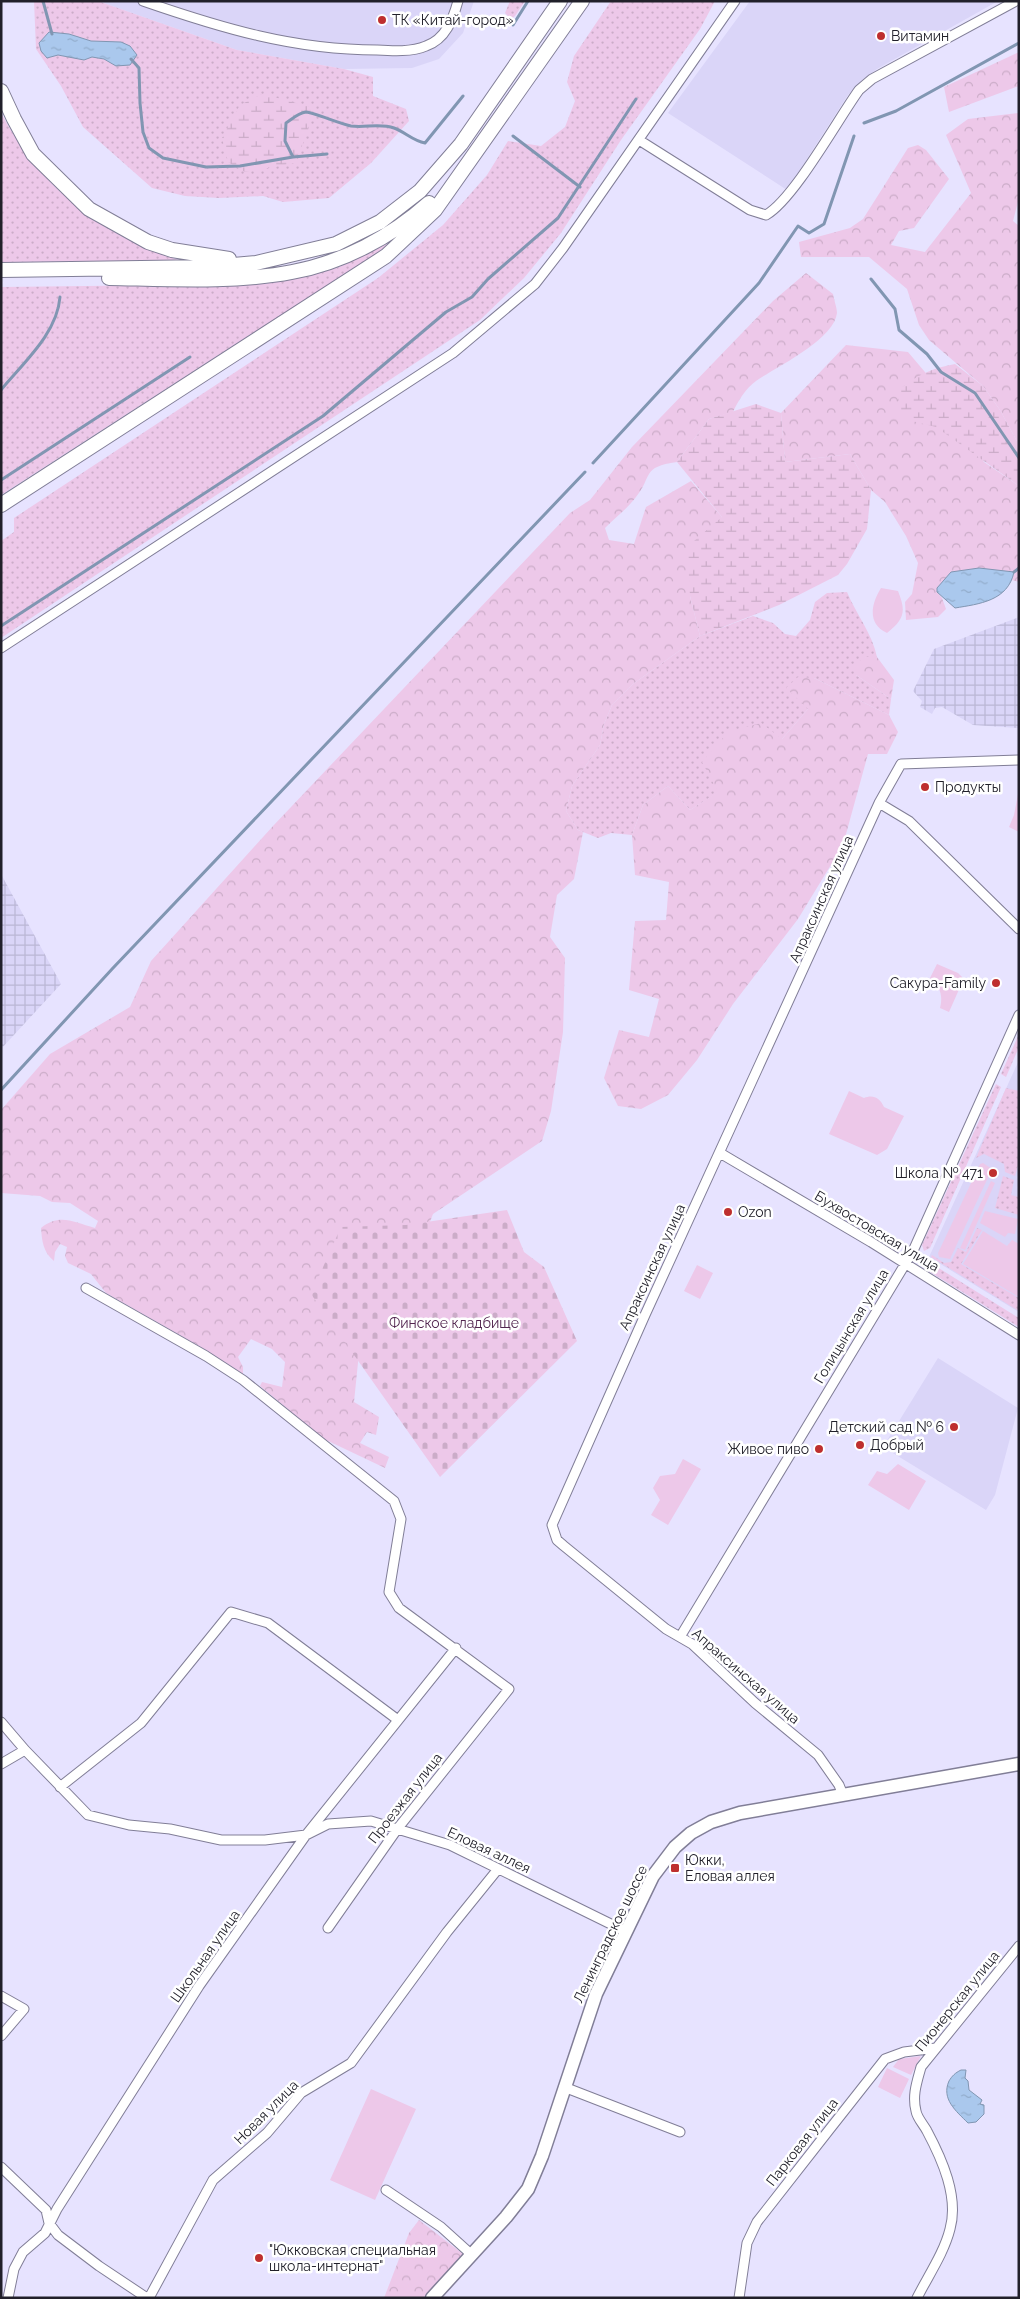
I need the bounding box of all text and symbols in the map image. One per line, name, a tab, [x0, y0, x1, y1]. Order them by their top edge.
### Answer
place label: ТК «Китай-город»	[392, 12, 514, 28]
marker: ТК «Китай-город»	[376, 14, 388, 26]
place label: Витамин	[891, 28, 949, 44]
marker: Витамин	[875, 30, 887, 42]
place label: Продукты	[935, 779, 1001, 795]
marker: Продукты	[919, 781, 931, 793]
street label: Апраксинская улица	[786, 833, 856, 965]
place label: Сакура-Family	[890, 975, 986, 991]
marker: Сакура-Family	[990, 977, 1002, 989]
place label: Школа № 471	[895, 1165, 983, 1181]
marker: Школа № 471	[987, 1167, 999, 1179]
street label: Бухвостовская улица	[812, 1187, 942, 1275]
street label: Апраксинская улица	[616, 1201, 688, 1333]
place label: Ozon	[738, 1204, 772, 1220]
marker: Ozon	[722, 1206, 734, 1218]
street label: Голицынская улица	[811, 1266, 891, 1386]
park label: Финское кладбище	[389, 1315, 519, 1331]
place label: Детский сад № 6	[828, 1419, 944, 1435]
marker: Детский сад № 6	[948, 1421, 960, 1433]
place label: Добрый	[870, 1437, 924, 1453]
marker: Добрый	[854, 1439, 866, 1451]
place label: Живое пиво	[727, 1441, 809, 1457]
marker: Живое пиво	[813, 1443, 825, 1455]
street label: Апраксинская улица	[689, 1625, 803, 1727]
street label: Проезжая улица	[365, 1750, 445, 1846]
street label: Еловая аллея	[445, 1824, 533, 1876]
place label: Юкки, Еловая аллея	[685, 1852, 775, 1884]
marker: Юкки, Еловая аллея	[669, 1862, 681, 1874]
street label: Ленинградское шоссе	[570, 1863, 650, 2005]
street label: Школьная улица	[167, 1907, 243, 2005]
street label: Пионерская улица	[912, 1948, 1002, 2054]
street label: Новая улица	[231, 2077, 301, 2147]
street label: Парковая улица	[763, 2095, 841, 2189]
place label: "Юкковская специальная школа-интернат"	[269, 2242, 436, 2274]
marker: "Юкковская специальная школа-интернат"	[253, 2252, 265, 2264]

